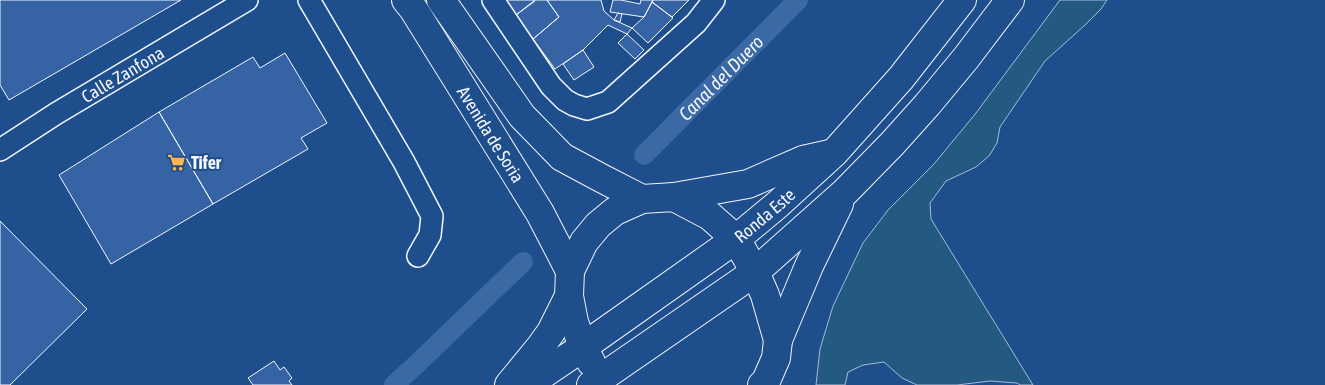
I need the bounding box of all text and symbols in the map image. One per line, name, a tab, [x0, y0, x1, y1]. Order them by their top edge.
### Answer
water label: Canal del Duero	[674, 31, 768, 125]
street label: Calle Zanfona	[77, 42, 167, 107]
street label: Avenida de Soria	[453, 82, 529, 186]
supermarket icon: Tifer	[167, 152, 187, 172]
place label: Tifer	[191, 152, 222, 173]
street label: Ronda Este	[730, 184, 799, 247]

